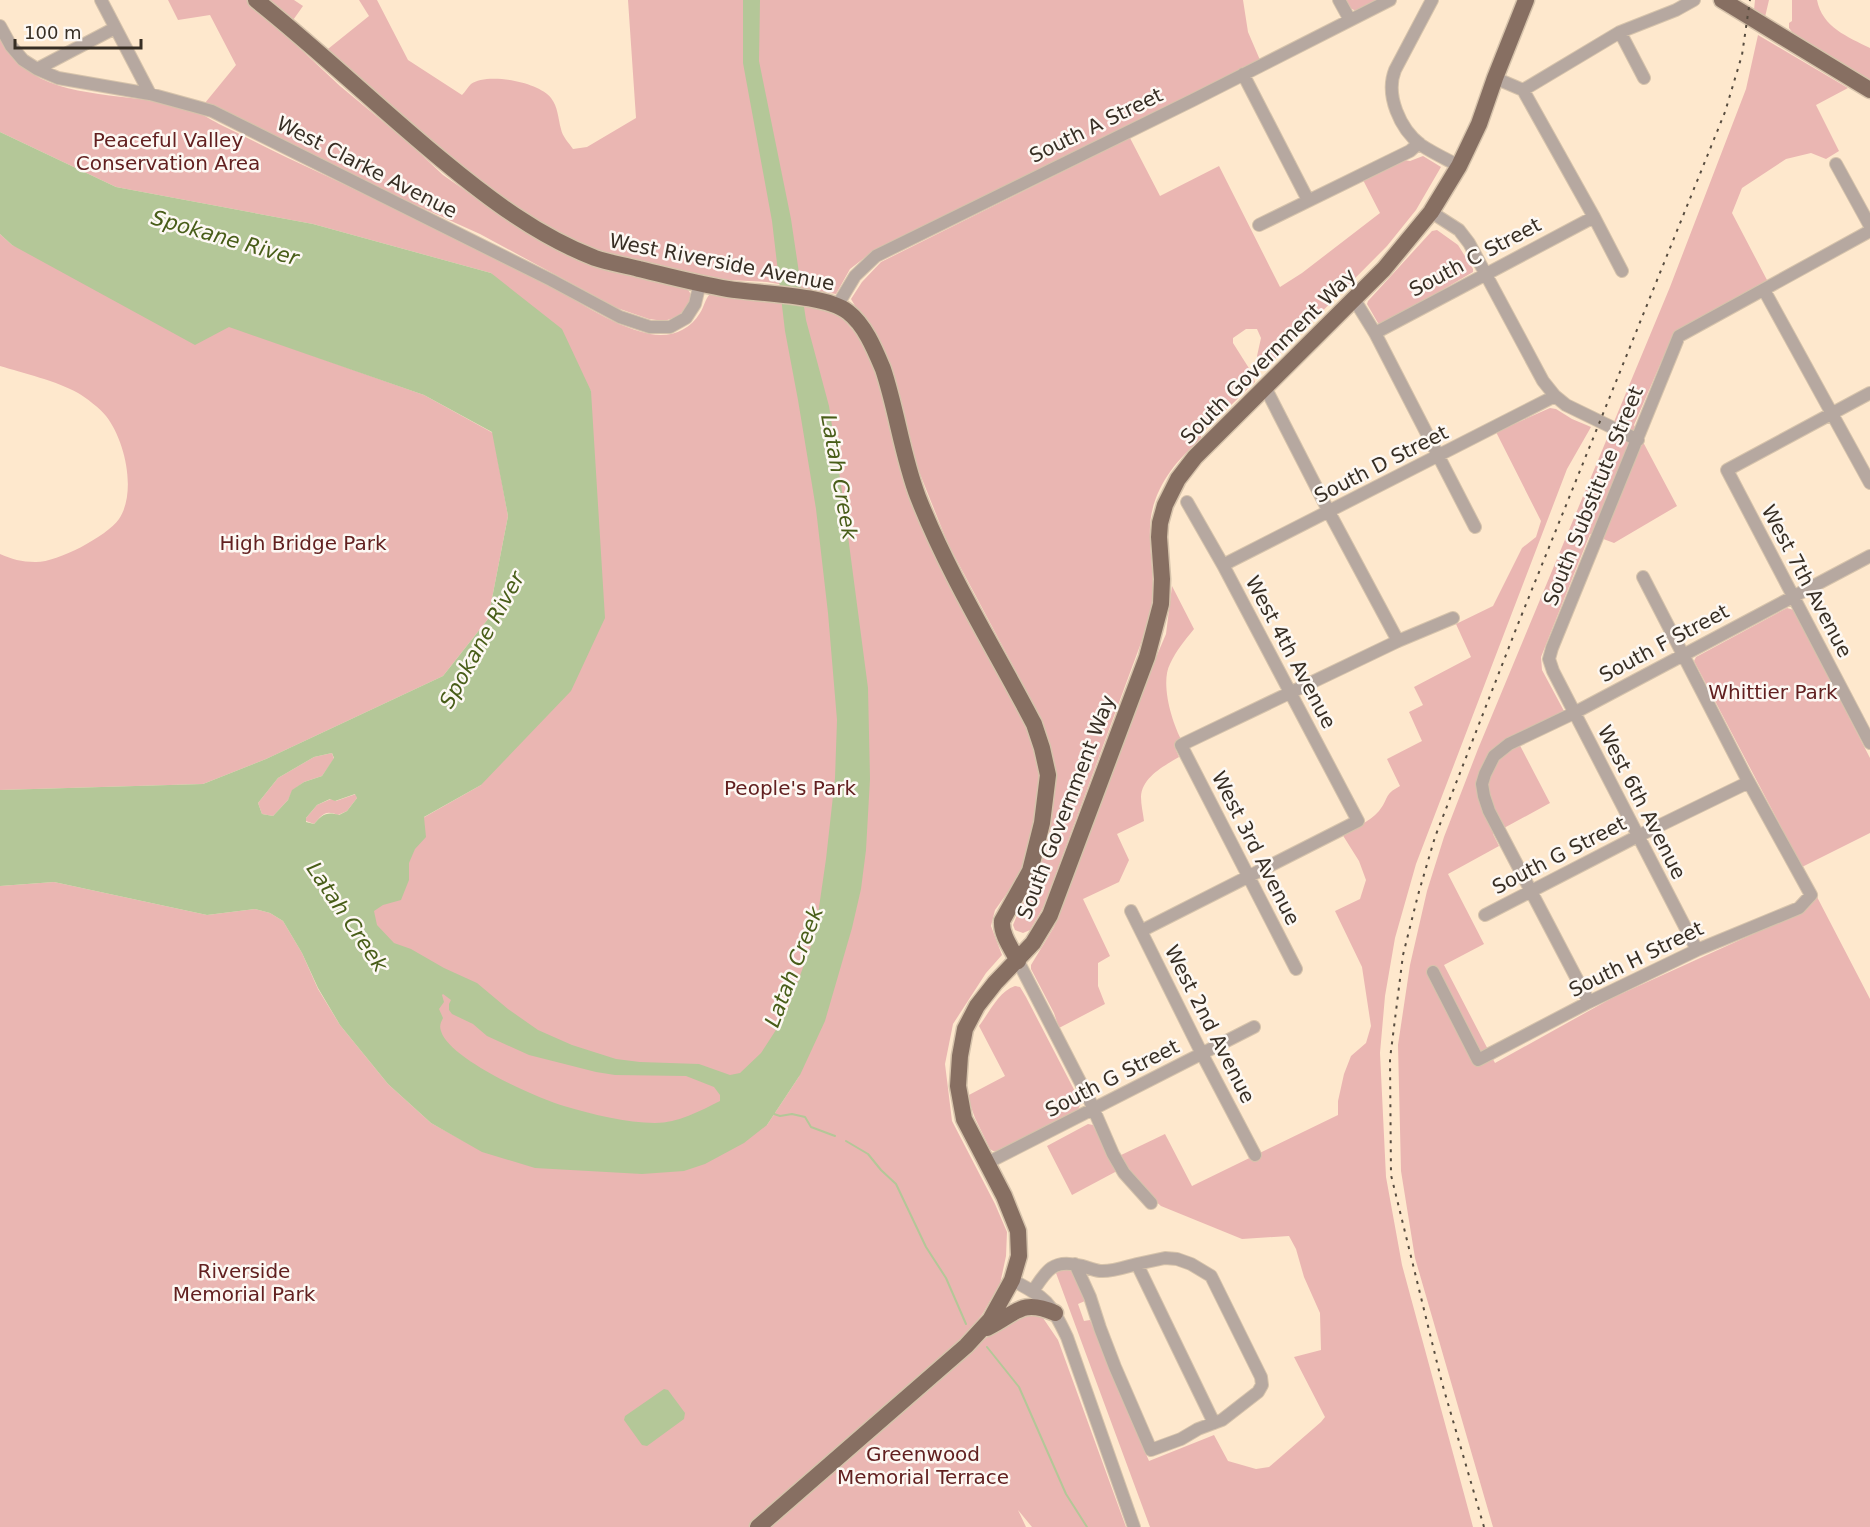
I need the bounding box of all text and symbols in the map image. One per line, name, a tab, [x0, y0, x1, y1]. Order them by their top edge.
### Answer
scale bar	[15, 12, 141, 50]
text: 100 m	[24, 22, 82, 43]
street label: South A Street	[1025, 82, 1167, 168]
street label: West Clarke Avenue	[273, 111, 461, 223]
park label: Peaceful Valley Conservation Area	[76, 128, 260, 175]
water label: Spokane River	[149, 206, 303, 271]
street label: South C Street	[1405, 212, 1545, 302]
street label: West Riverside Avenue	[607, 228, 837, 296]
street label: South Government Way	[1175, 263, 1361, 449]
street label: South Substitute Street	[1538, 383, 1648, 609]
water label: Latah Creek	[816, 412, 862, 542]
street label: South D Street	[1310, 420, 1452, 508]
street label: West 7th Avenue	[1757, 501, 1857, 661]
park label: High Bridge Park	[219, 531, 387, 555]
water label: Spokane River	[435, 567, 530, 712]
street label: West 4th Avenue	[1241, 572, 1341, 732]
street label: South F Street	[1595, 599, 1733, 687]
park label: Whittier Park	[1708, 680, 1838, 704]
street label: South Government Way	[1012, 691, 1120, 922]
street label: West 6th Avenue	[1593, 721, 1691, 883]
street label: West 3rd Avenue	[1207, 767, 1305, 929]
park label: People's Park	[724, 776, 856, 800]
street label: South G Street	[1488, 811, 1630, 899]
water label: Latah Creek	[302, 858, 393, 977]
water label: Latah Creek	[760, 903, 828, 1031]
street label: South H Street	[1565, 916, 1707, 1002]
street label: West 2nd Avenue	[1160, 941, 1260, 1107]
street label: South G Street	[1041, 1034, 1183, 1122]
park label: Riverside Memorial Park	[173, 1259, 316, 1306]
park label: Greenwood Memorial Terrace	[837, 1442, 1009, 1489]

